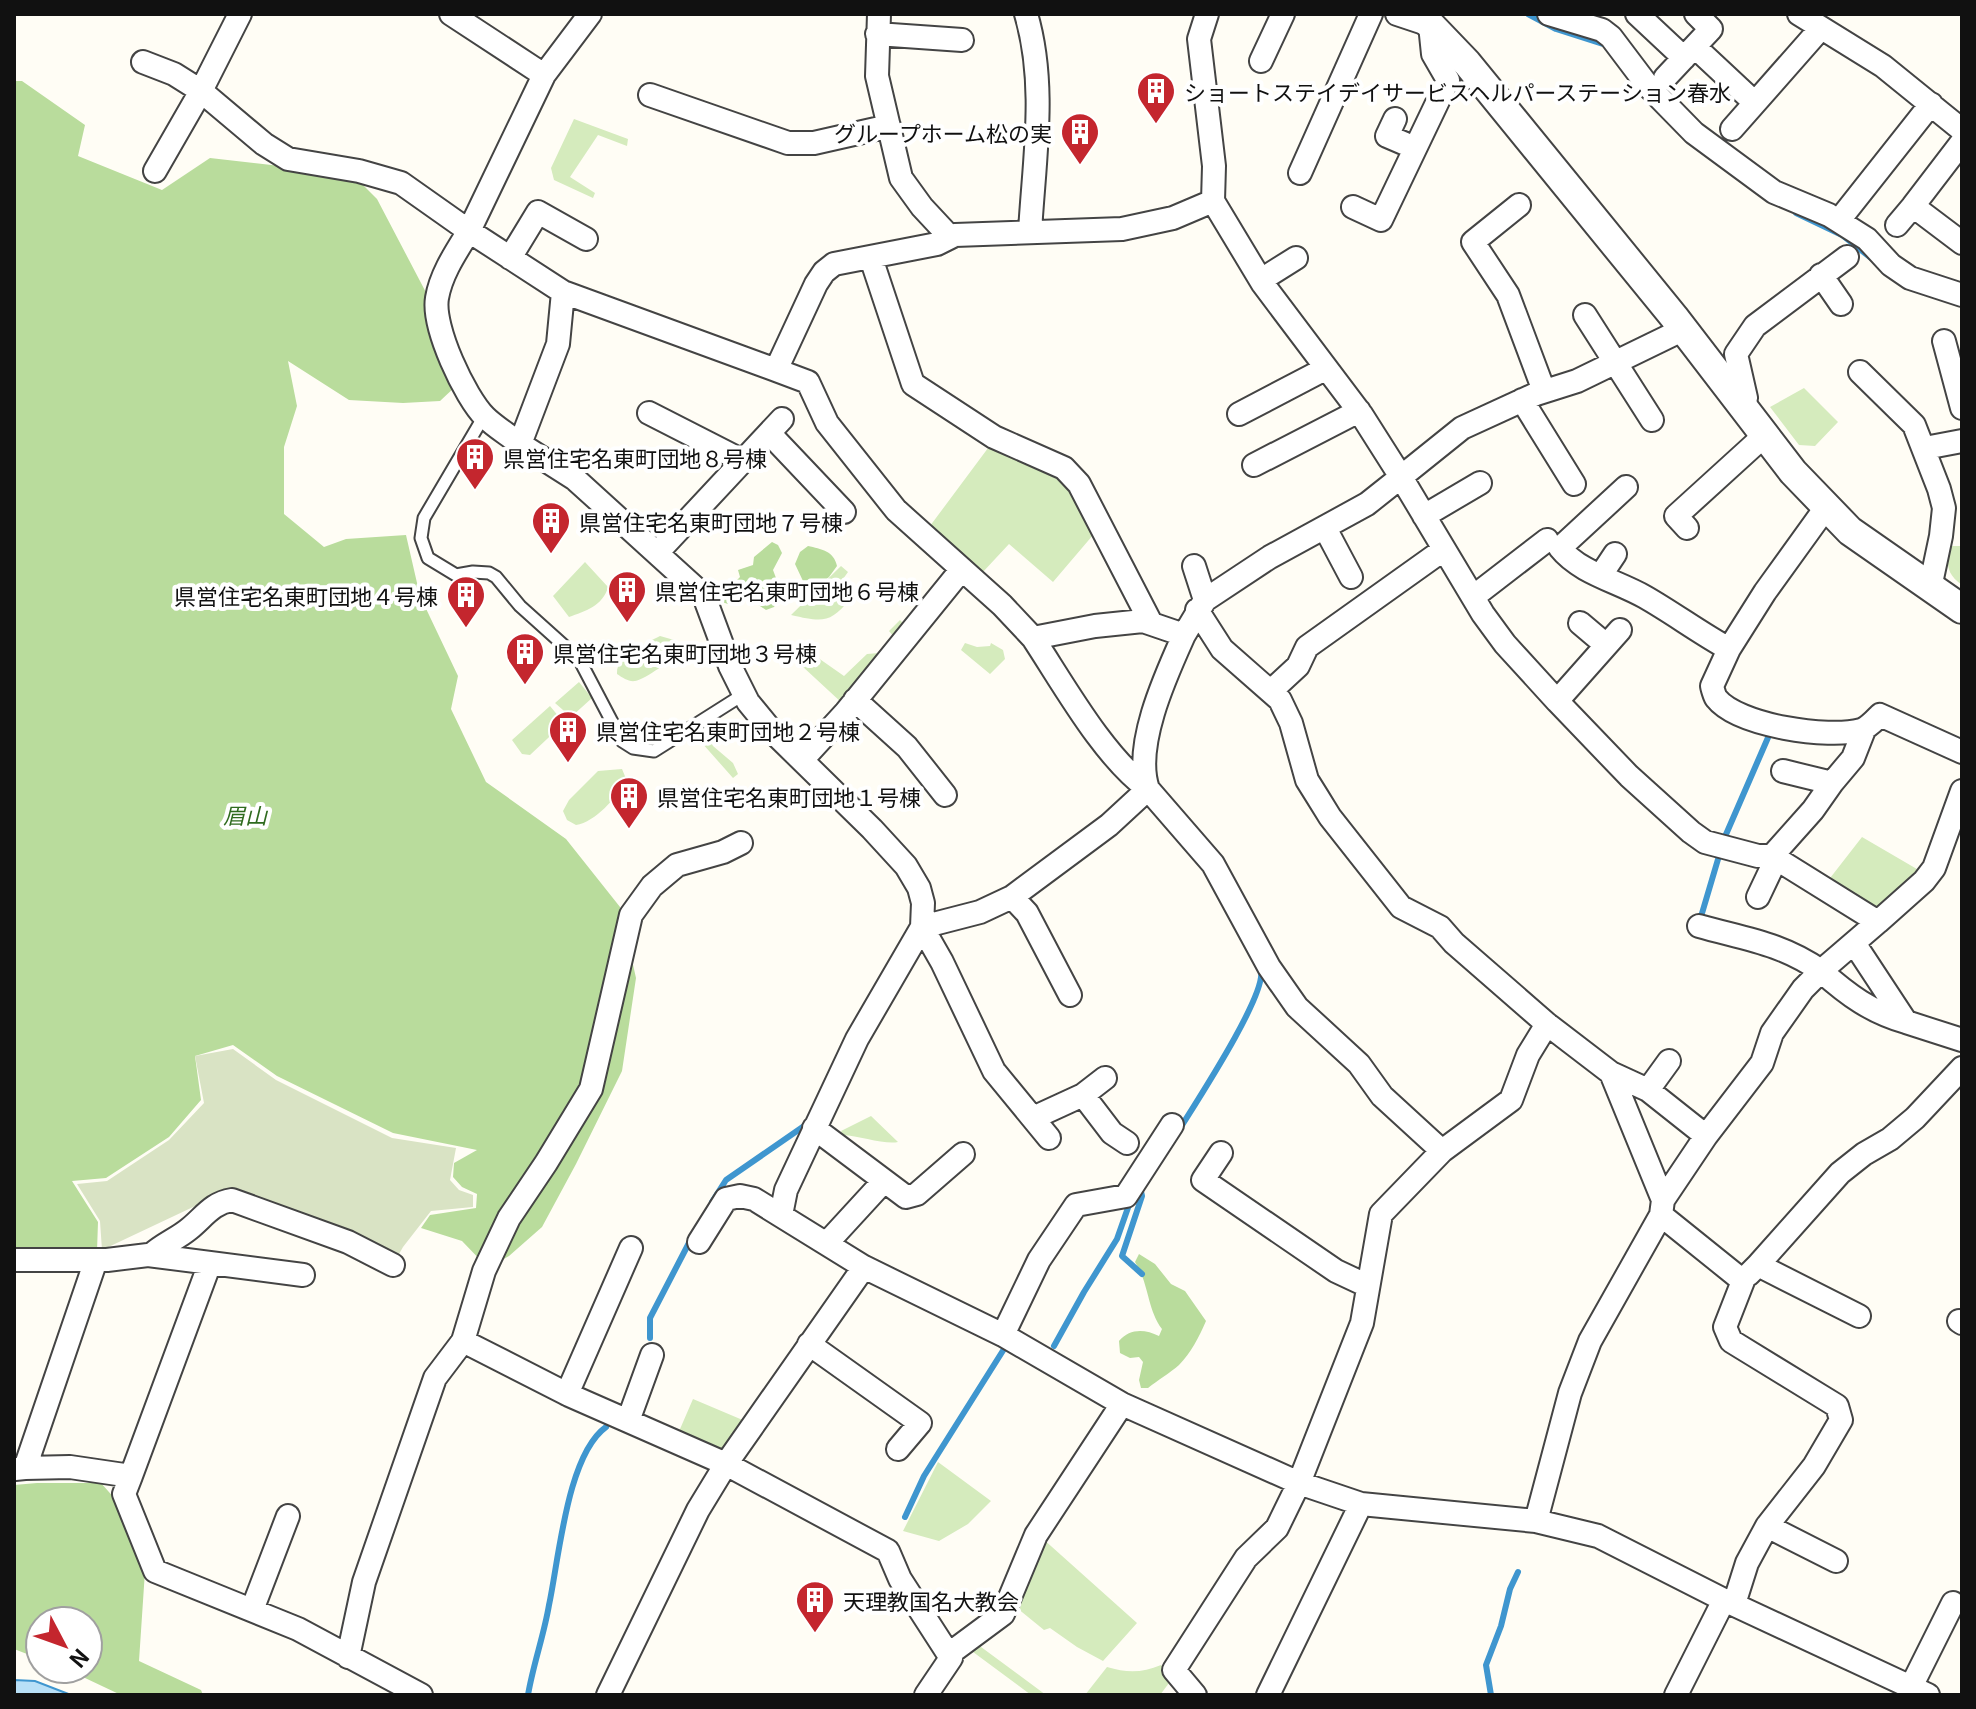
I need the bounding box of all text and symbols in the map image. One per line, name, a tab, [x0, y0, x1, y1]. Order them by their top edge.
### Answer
building icon: ショートステイデイサービスヘルパーステーション春水	[1135, 70, 1177, 125]
place label: ショートステイデイサービスヘルパーステーション春水	[1184, 75, 1731, 107]
building icon: グループホーム松の実	[1059, 111, 1101, 166]
place label: グループホーム松の実	[834, 116, 1052, 148]
building icon: 県営住宅名東町団地８号棟	[454, 436, 496, 491]
place label: 県営住宅名東町団地８号棟	[503, 441, 767, 473]
building icon: 県営住宅名東町団地７号棟	[530, 500, 572, 555]
place label: 県営住宅名東町団地７号棟	[579, 505, 843, 537]
building icon: 県営住宅名東町団地６号棟	[606, 569, 648, 624]
building icon: 県営住宅名東町団地４号棟	[445, 574, 487, 629]
place label: 県営住宅名東町団地６号棟	[655, 574, 919, 606]
place label: 県営住宅名東町団地４号棟	[174, 579, 438, 611]
building icon: 県営住宅名東町団地３号棟	[504, 631, 546, 686]
place label: 県営住宅名東町団地３号棟	[553, 636, 817, 668]
building icon: 県営住宅名東町団地２号棟	[547, 709, 589, 764]
place label: 県営住宅名東町団地２号棟	[596, 714, 860, 746]
building icon: 県営住宅名東町団地１号棟	[608, 775, 650, 830]
place label: 県営住宅名東町団地１号棟	[657, 780, 921, 812]
park label: 眉山	[223, 798, 269, 830]
building icon: 天理教国名大教会	[794, 1579, 836, 1634]
place label: 天理教国名大教会	[843, 1584, 1019, 1616]
north arrow	[24, 1605, 104, 1685]
text: N	[63, 1643, 98, 1676]

